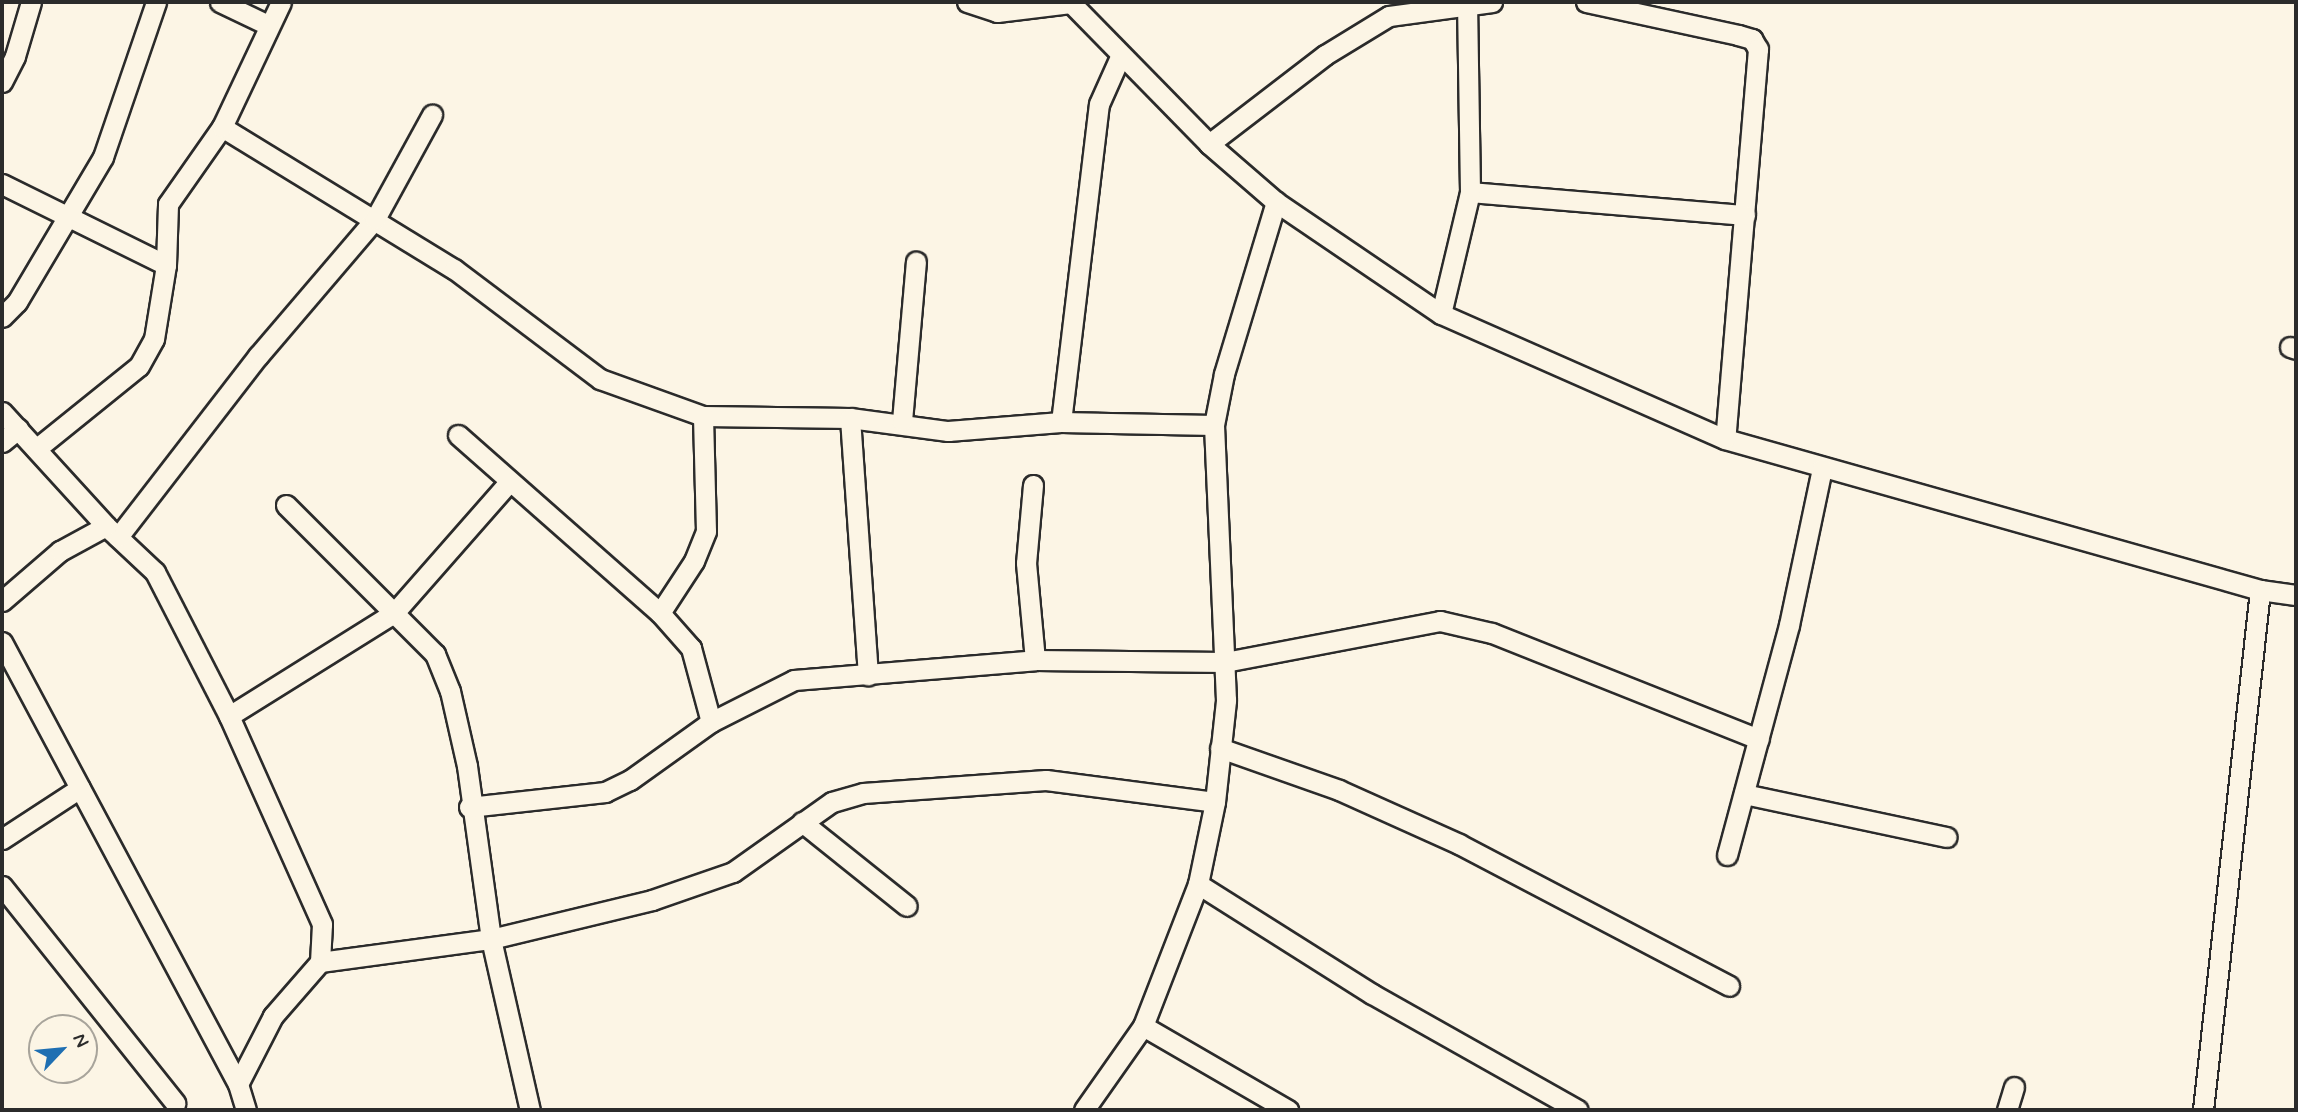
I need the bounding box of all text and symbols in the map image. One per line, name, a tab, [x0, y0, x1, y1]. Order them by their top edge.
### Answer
north arrow	[28, 1014, 98, 1084]
text: N	[67, 1029, 95, 1052]

